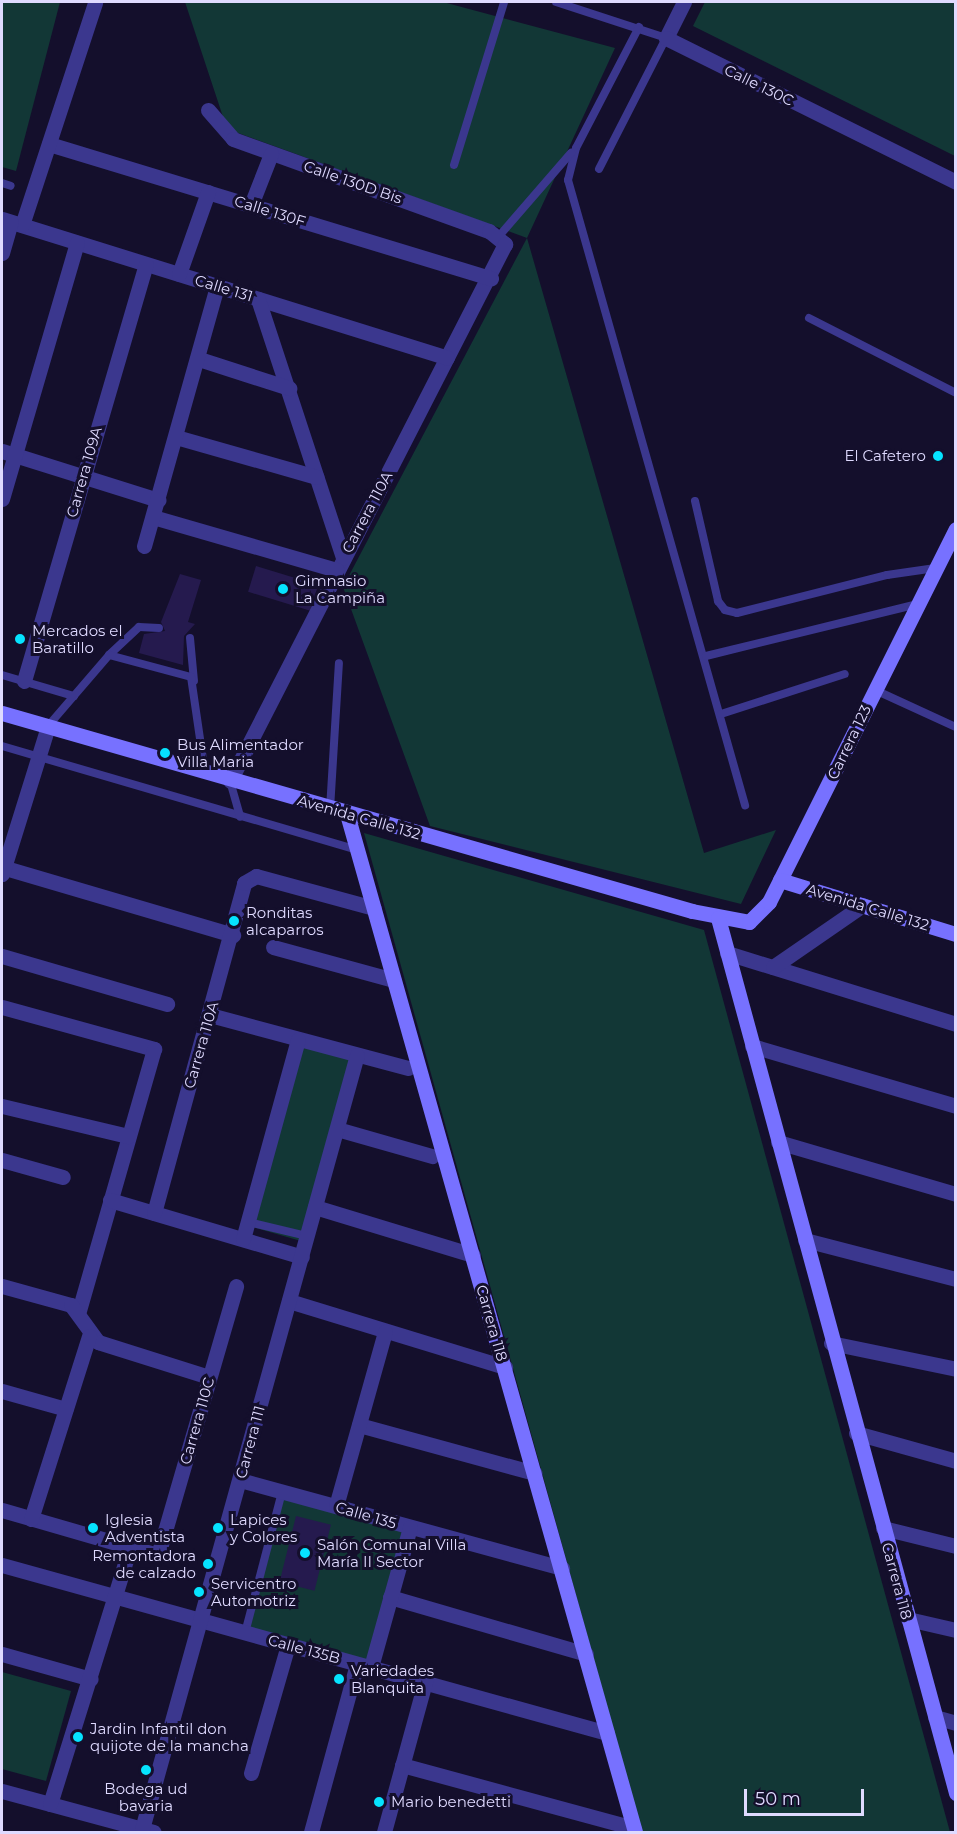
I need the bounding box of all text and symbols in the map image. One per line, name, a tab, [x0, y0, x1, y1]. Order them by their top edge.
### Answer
street label: Calle 130C	[721, 61, 797, 109]
street label: Calle 130D Bis	[301, 157, 405, 207]
street label: Calle 130F	[232, 192, 308, 230]
street label: Calle 131	[193, 271, 255, 305]
street label: Carrera 109A	[62, 425, 106, 519]
place label: El Cafetero	[845, 447, 926, 465]
marker: El Cafetero	[931, 449, 945, 463]
street label: Carrera 110A	[338, 468, 396, 556]
place label: Gimnasio La Campiña	[295, 571, 385, 606]
marker: Gimnasio La Campiña	[276, 582, 290, 596]
place label: Mercados el Baratillo	[32, 621, 122, 656]
marker: Mercados el Baratillo	[13, 632, 27, 646]
street label: Carrera 123	[823, 702, 875, 782]
place label: Bus Alimentador Villa Maria	[177, 735, 304, 770]
marker: Bus Alimentador Villa Maria	[158, 746, 172, 760]
street label: Avenida Calle 132	[295, 791, 423, 843]
street label: Avenida Calle 132	[805, 880, 931, 934]
place label: Ronditas alcaparros	[246, 903, 324, 938]
marker: Ronditas alcaparros	[227, 914, 241, 928]
street label: Carrera 110A	[180, 999, 222, 1091]
street label: Carrera 118	[472, 1283, 512, 1363]
street label: Carrera 110C	[176, 1375, 218, 1467]
street label: Carrera 111	[232, 1404, 268, 1480]
street label: Calle 135	[333, 1498, 399, 1532]
place label: Iglesia Adventista	[105, 1510, 185, 1545]
place label: Lapices y Colores	[230, 1510, 297, 1545]
marker: Iglesia Adventista	[86, 1521, 100, 1535]
marker: Lapices y Colores	[211, 1521, 225, 1535]
place label: Salón Comunal Villa María II Sector	[317, 1535, 466, 1570]
street label: Carrera 118	[878, 1541, 916, 1621]
place label: Remontadora de calzado	[92, 1546, 196, 1581]
marker: Salón Comunal Villa María II Sector	[298, 1546, 312, 1560]
marker: Remontadora de calzado	[201, 1557, 215, 1571]
place label: Servicentro Automotriz	[211, 1574, 297, 1609]
marker: Servicentro Automotriz	[192, 1585, 206, 1599]
street label: Calle 135B	[266, 1631, 342, 1667]
place label: Variedades Blanquita	[351, 1661, 434, 1696]
marker: Variedades Blanquita	[332, 1672, 346, 1686]
place label: Jardin Infantil don quijote de la mancha	[90, 1719, 249, 1754]
marker: Jardin Infantil don quijote de la mancha	[71, 1730, 85, 1744]
marker: Bodega ud bavaria	[139, 1763, 153, 1777]
scale bar	[747, 1777, 867, 1815]
place label: Bodega ud bavaria	[104, 1779, 188, 1814]
text: 50 m	[755, 1788, 801, 1810]
place label: Mario benedetti	[391, 1793, 511, 1811]
marker: Mario benedetti	[372, 1795, 386, 1809]

